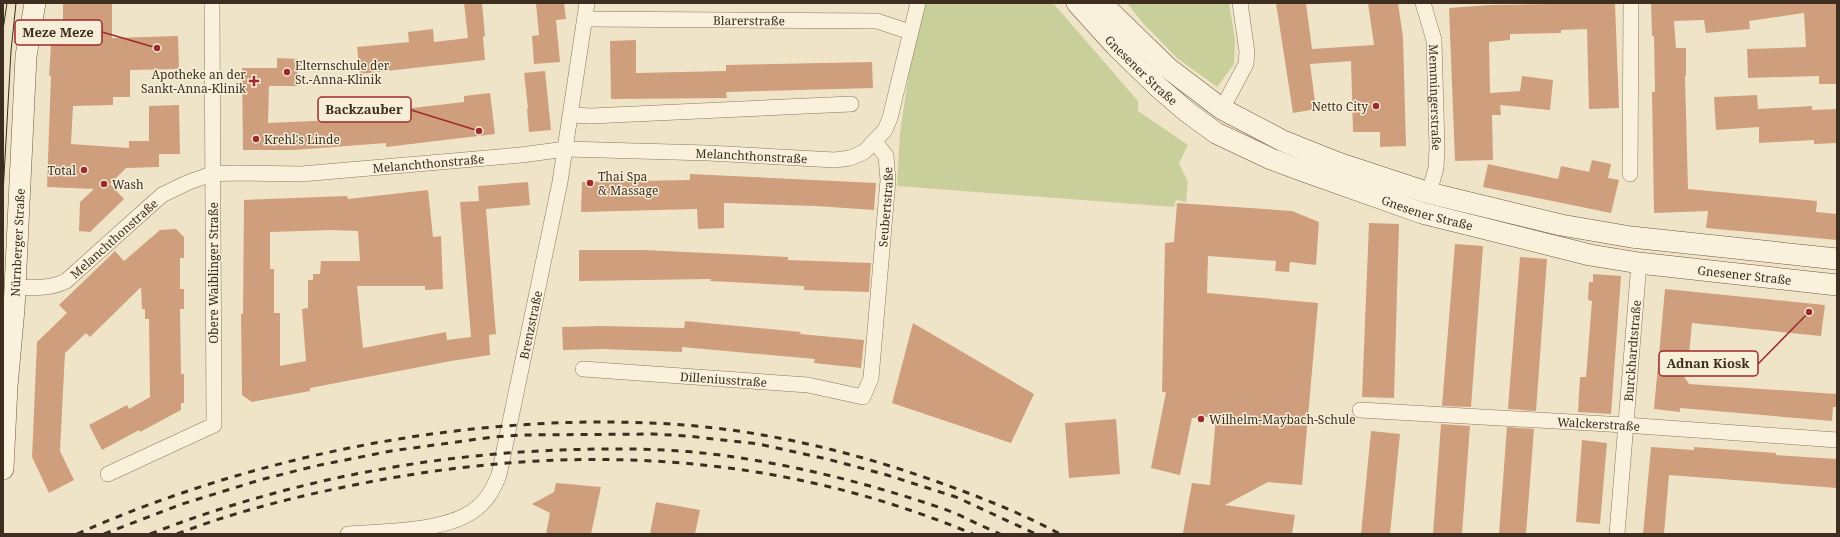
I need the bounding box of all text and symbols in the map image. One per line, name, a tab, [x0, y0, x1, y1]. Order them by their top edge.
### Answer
street label: Blarerstraße	[713, 11, 785, 29]
callout: Meze Meze	[15, 20, 102, 45]
text: Meze Meze	[22, 23, 94, 41]
street label: Gnesener Straße	[1101, 31, 1181, 109]
street label: Memmingerstraße	[1426, 44, 1446, 151]
place label: Elternschule der St.-Anna-Klinik	[295, 57, 390, 88]
place label: Apotheke an der Sankt-Anna-Klinik	[141, 66, 247, 97]
marker: Elternschule der St.-Anna-Klinik	[282, 67, 292, 77]
marker: Apotheke an der Sankt-Anna-Klinik	[249, 76, 259, 86]
callout: Backzauber	[318, 97, 411, 122]
place label: Netto City	[1312, 98, 1368, 115]
text: Backzauber	[325, 100, 403, 118]
marker: Netto City	[1371, 101, 1381, 111]
place label: Krehl's Linde	[264, 131, 340, 148]
marker: Krehl's Linde	[251, 134, 261, 144]
street label: Melanchthonstraße	[695, 144, 808, 167]
street label: Melanchthonstraße	[372, 150, 485, 176]
place label: Total	[48, 162, 76, 179]
marker: Total	[79, 165, 89, 175]
street label: Seubertstraße	[874, 166, 897, 248]
place label: Thai Spa & Massage	[598, 168, 659, 199]
place label: Wash	[112, 176, 144, 193]
marker: Thai Spa & Massage	[585, 178, 595, 188]
marker: Wash	[99, 179, 109, 189]
street label: Nürnberger Straße	[6, 188, 28, 297]
street label: Gnesener Straße	[1379, 191, 1475, 234]
street label: Melanchthonstraße	[66, 195, 161, 282]
street label: Obere Waiblinger Straße	[205, 202, 222, 344]
street label: Gnesener Straße	[1697, 261, 1792, 288]
street label: Brenzstraße	[515, 289, 546, 361]
street label: Burckhardtstraße	[1619, 299, 1644, 402]
callout: Adnan Kiosk	[1659, 351, 1758, 376]
text: Adnan Kiosk	[1666, 354, 1750, 372]
street label: Dilleniusstraße	[680, 367, 768, 391]
place label: Wilhelm-Maybach-Schule	[1209, 411, 1356, 428]
street label: Walckerstraße	[1557, 413, 1641, 435]
marker: Wilhelm-Maybach-Schule	[1196, 414, 1206, 424]

